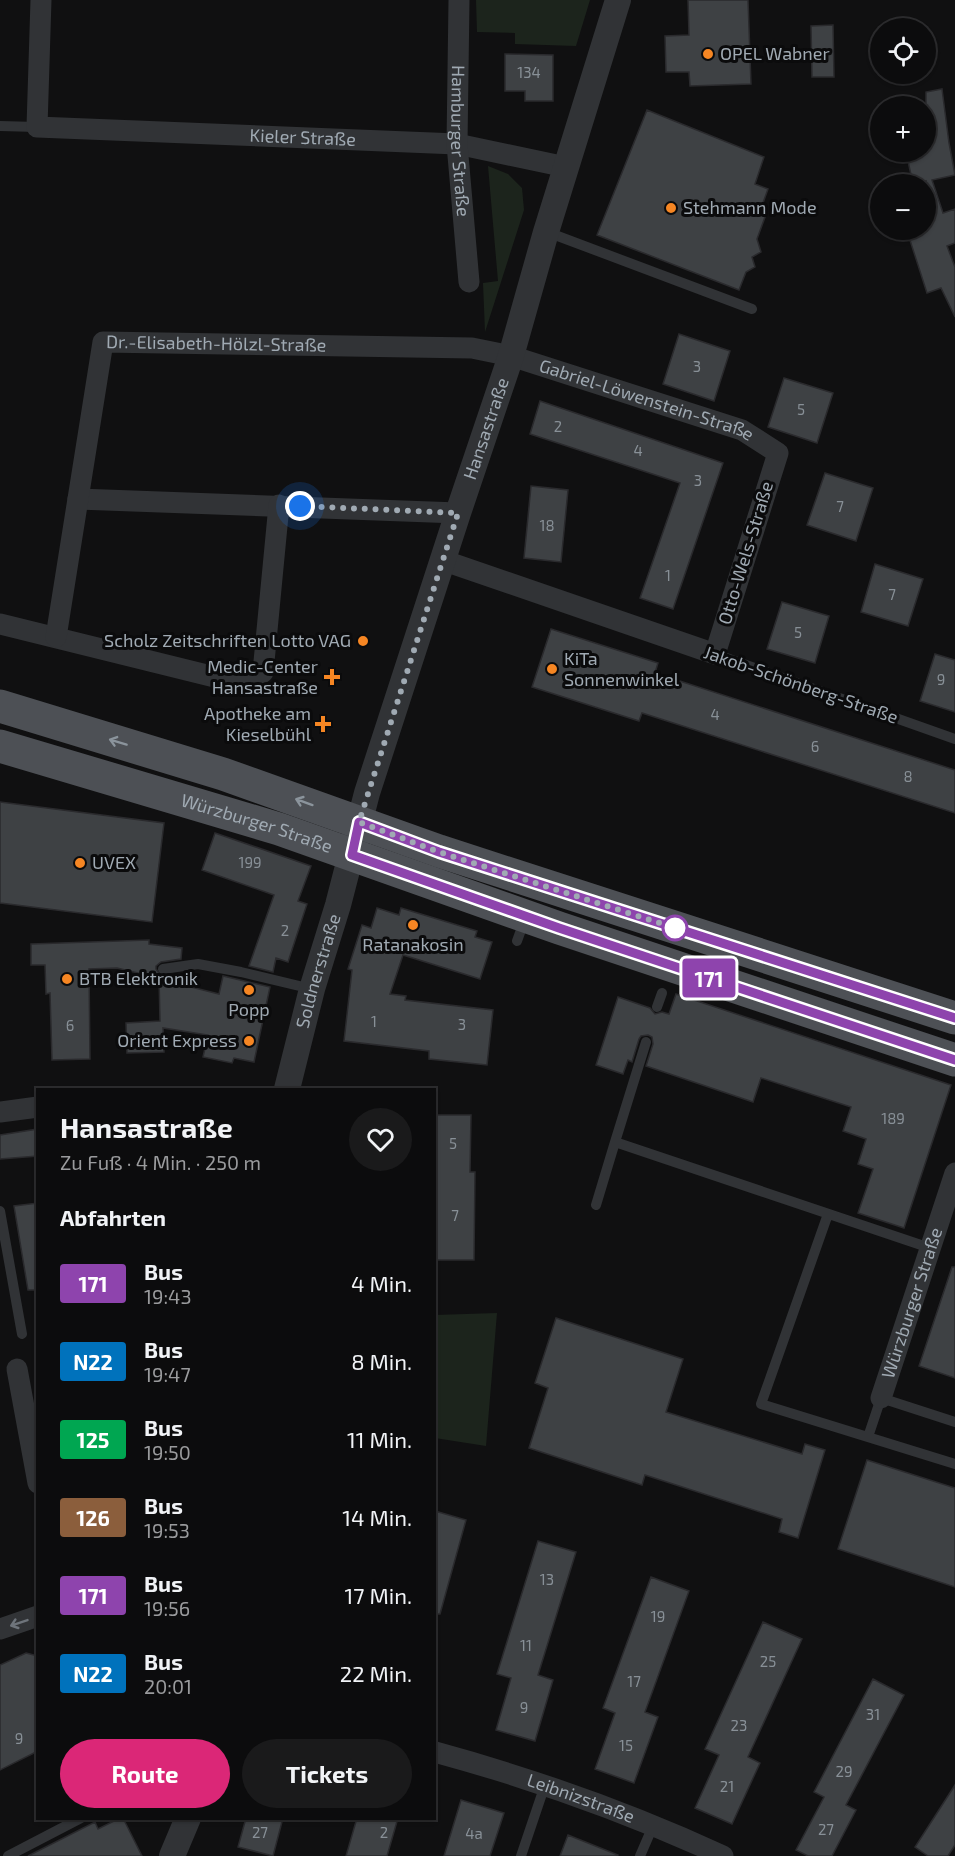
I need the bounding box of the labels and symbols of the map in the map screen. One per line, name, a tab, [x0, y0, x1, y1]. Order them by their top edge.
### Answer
place label: OPEL Wabner	[720, 42, 830, 64]
marker: OPEL Wabner	[701, 47, 715, 61]
house number: 134	[517, 63, 541, 81]
street label: Hamburger Straße	[447, 65, 475, 217]
street label: Kieler Straße	[249, 124, 356, 150]
place label: Stehmann Mode	[683, 196, 817, 218]
marker: Stehmann Mode	[664, 201, 678, 215]
street label: Dr.-Elisabeth-Hölzl-Straße	[106, 330, 327, 356]
street label: Gabriel-Löwenstein-Straße	[537, 354, 759, 445]
house number: 3	[693, 357, 701, 375]
street label: Hansastraße	[458, 375, 513, 482]
house number: 5	[797, 400, 805, 418]
house number: 2	[554, 417, 562, 435]
house number: 4	[633, 441, 643, 459]
house number: 3	[694, 471, 702, 489]
street label: Otto-Wels-Straße	[713, 479, 777, 627]
your location	[285, 491, 315, 521]
house number: 7	[836, 497, 844, 515]
house number: 18	[539, 516, 555, 534]
house number: 1	[665, 566, 671, 584]
house number: 7	[888, 585, 896, 603]
house number: 5	[794, 623, 802, 641]
place label: Scholz Zeitschriften Lotto VAG	[104, 629, 351, 651]
marker: Scholz Zeitschriften Lotto VAG	[356, 634, 370, 648]
street label: Jakob-Schönberg-Straße	[701, 640, 901, 728]
place label: KiTa Sonnenwinkel	[564, 647, 680, 690]
place label: Medic-Center Hansastraße	[207, 655, 318, 698]
marker: KiTa Sonnenwinkel	[545, 662, 559, 676]
marker: Medic-Center Hansastraße	[323, 668, 341, 686]
house number: 9	[937, 670, 945, 688]
place label: Apotheke am Kieselbühl	[204, 702, 312, 745]
house number: 4	[710, 705, 720, 723]
marker: Apotheke am Kieselbühl	[316, 717, 330, 731]
one-way arrow	[109, 736, 128, 747]
house number: 6	[811, 737, 819, 755]
house number: 8	[903, 767, 913, 785]
street label: Würzburger Straße	[179, 788, 336, 857]
one-way arrow	[295, 796, 314, 807]
place label: UVEX	[92, 851, 136, 873]
house number: 199	[238, 853, 262, 871]
marker: UVEX	[73, 856, 87, 870]
street label: Soldnerstraße	[291, 911, 345, 1030]
unlabelled marker	[662, 915, 688, 941]
marker: Ratanakosin	[406, 918, 420, 932]
house number: 2	[281, 921, 289, 939]
place label: Ratanakosin	[362, 933, 464, 955]
line badge: 171	[674, 958, 744, 998]
place label: BTB Elektronik	[79, 967, 198, 989]
marker: BTB Elektronik	[60, 972, 74, 986]
marker: Popp	[242, 983, 256, 997]
place label: Popp	[228, 998, 270, 1020]
house number: 1	[371, 1012, 377, 1030]
house number: 3	[458, 1015, 466, 1033]
house number: 6	[66, 1016, 74, 1034]
place label: Orient Express	[117, 1029, 237, 1051]
marker: Orient Express	[242, 1034, 256, 1048]
house number: 189	[881, 1109, 905, 1127]
house number: 5	[449, 1134, 457, 1152]
house number: 7	[451, 1206, 459, 1224]
street label: Würzburger Straße	[876, 1224, 946, 1381]
house number: 13	[540, 1570, 554, 1588]
house number: 19	[651, 1607, 665, 1625]
one-way arrow	[10, 1618, 29, 1629]
house number: 11	[520, 1636, 532, 1654]
house number: 25	[760, 1652, 776, 1670]
house number: 17	[627, 1672, 641, 1690]
house number: 9	[520, 1698, 528, 1716]
house number: 31	[866, 1705, 880, 1723]
house number: 23	[731, 1716, 747, 1734]
house number: 9	[15, 1729, 23, 1747]
house number: 15	[619, 1736, 633, 1754]
house number: 29	[835, 1762, 853, 1780]
street label: Leibnizstraße	[525, 1768, 638, 1827]
house number: 21	[720, 1777, 734, 1795]
house number: 27	[818, 1820, 834, 1838]
house number: 27	[252, 1823, 268, 1841]
house number: 2	[380, 1823, 388, 1841]
house number: 4a	[465, 1824, 483, 1842]

